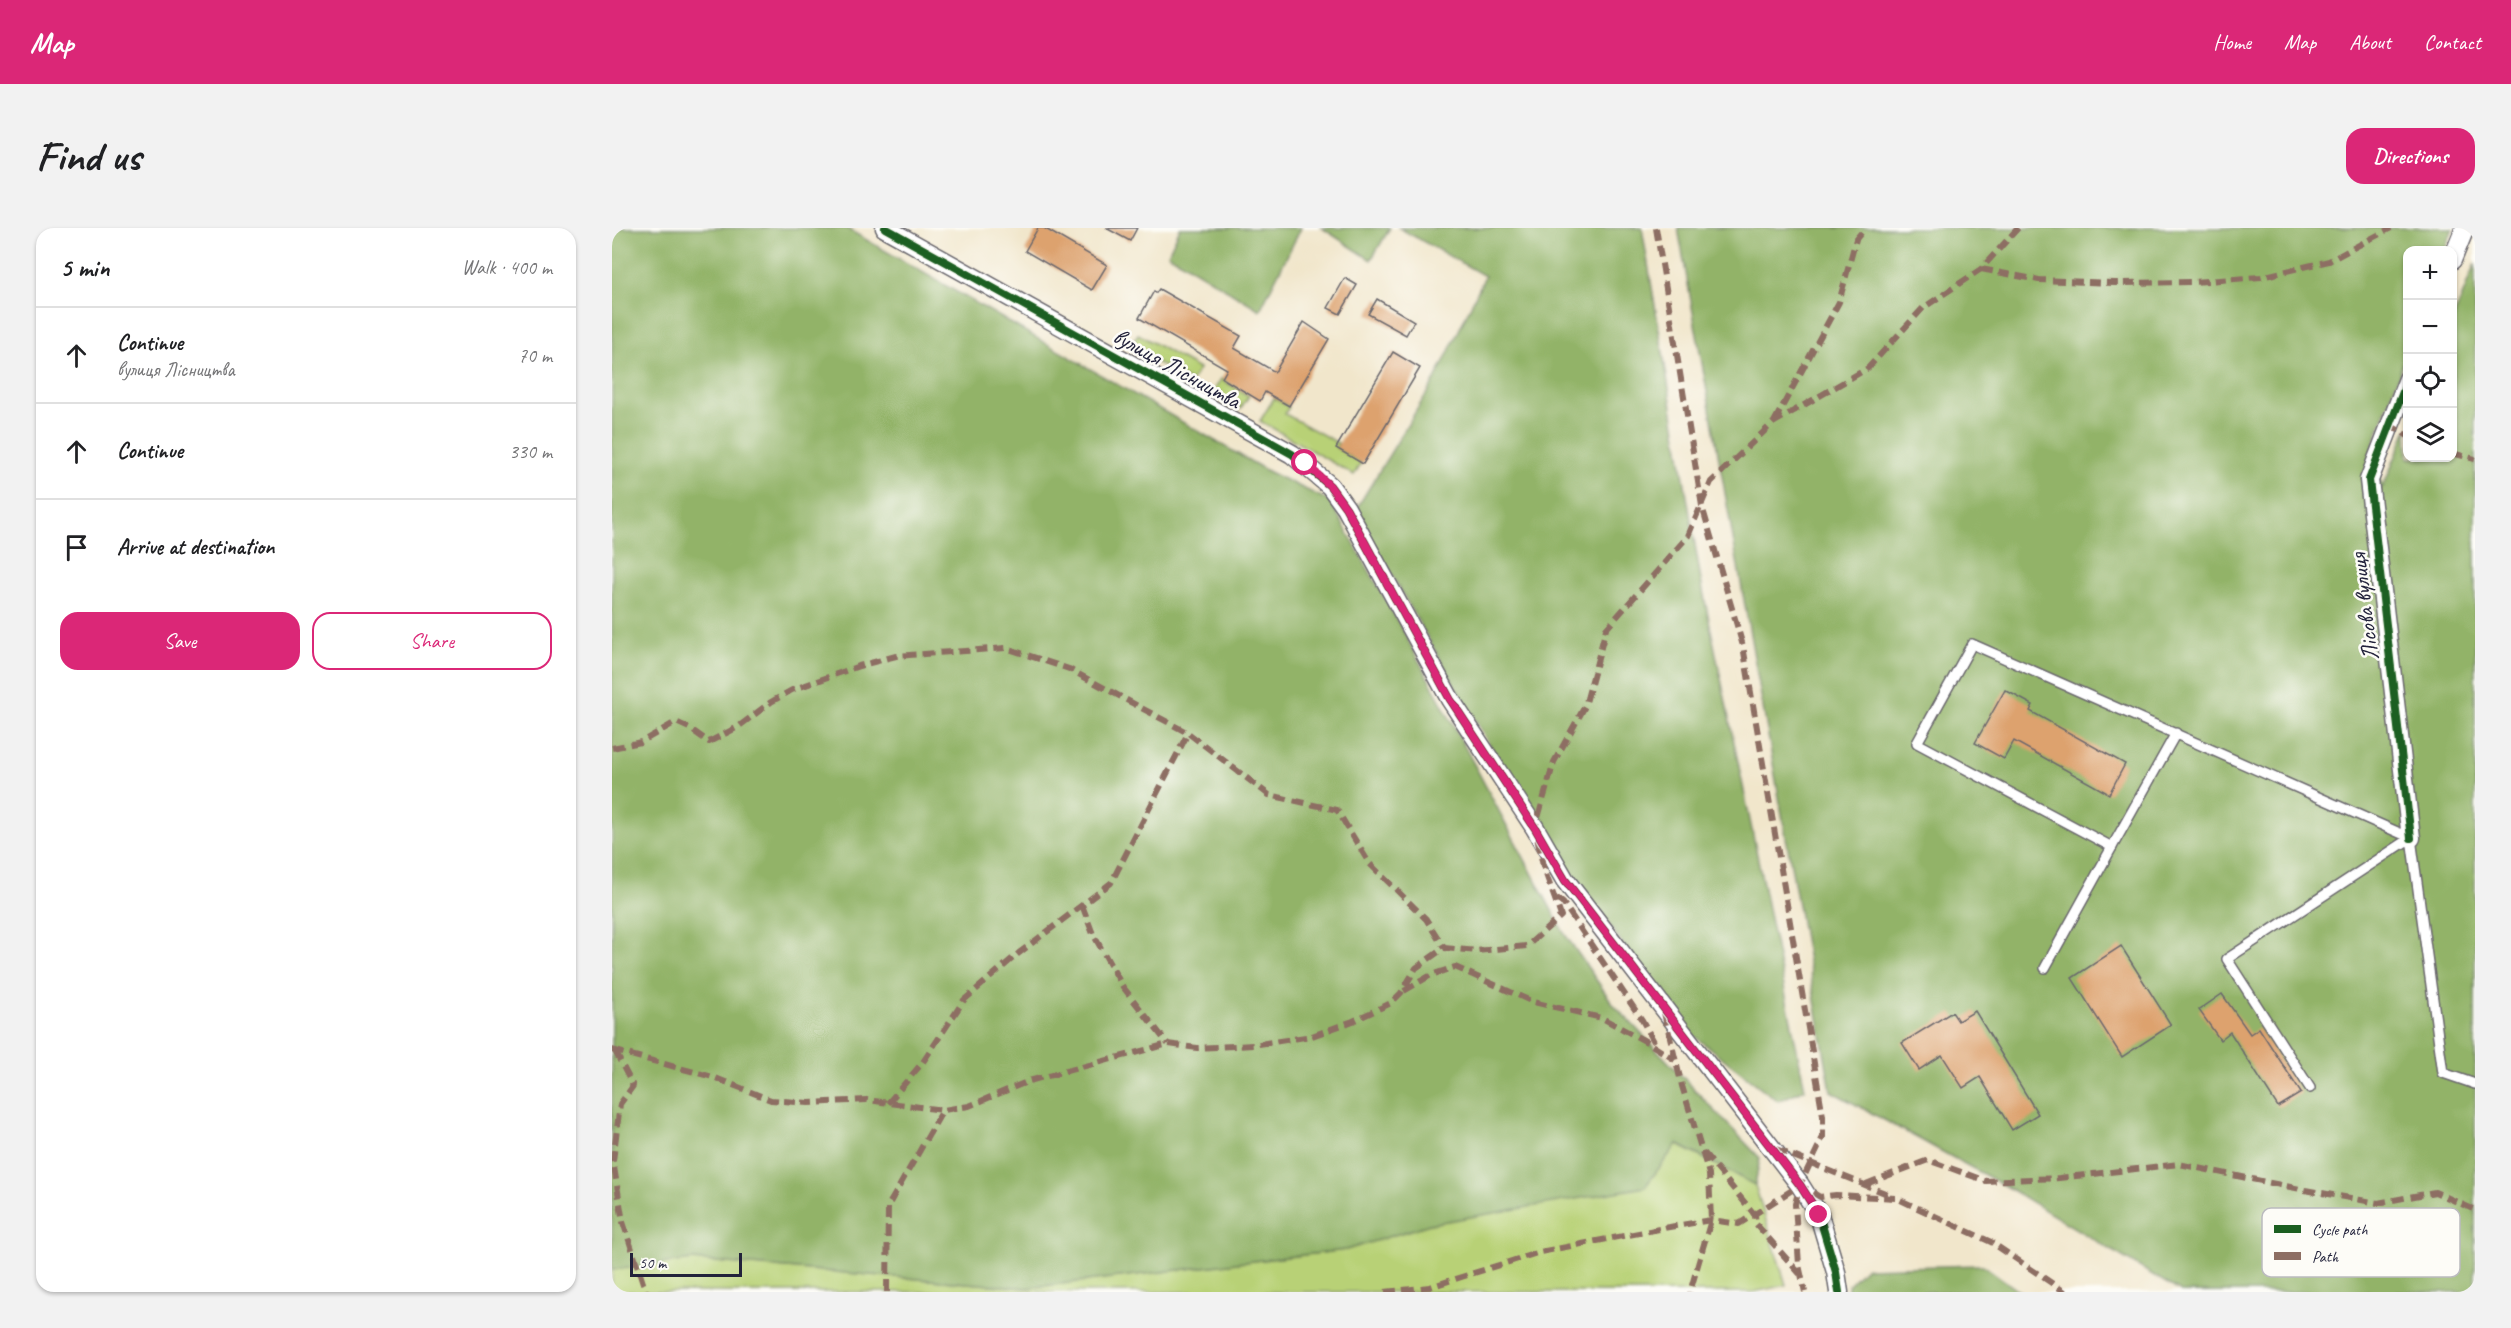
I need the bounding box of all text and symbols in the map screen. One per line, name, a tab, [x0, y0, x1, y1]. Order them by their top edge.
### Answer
text: Map	[30, 25, 73, 60]
text: Home	[2213, 29, 2251, 55]
text: Map	[2284, 29, 2316, 55]
text: About	[2349, 29, 2391, 55]
text: Contact	[2424, 29, 2481, 55]
button: Directions	[2346, 128, 2475, 184]
text: Find us	[36, 130, 141, 183]
map controls	[2403, 246, 2457, 462]
button: +	[2403, 246, 2457, 300]
text: 5 min	[60, 251, 109, 284]
text: Walk · 400 m	[462, 255, 552, 280]
button: −	[2403, 300, 2457, 354]
street label: вулиця Лісництва	[1108, 321, 1247, 416]
text: Continue	[117, 329, 183, 357]
icon: ahead	[60, 339, 93, 372]
text: 70 m	[518, 343, 552, 368]
button: locate	[2403, 354, 2457, 408]
text: вулиця Лісництва	[117, 357, 235, 382]
button: layers	[2403, 408, 2457, 462]
icon: ahead	[60, 435, 93, 468]
text: Continue	[117, 437, 183, 465]
text: 330 m	[509, 439, 552, 464]
route start	[1291, 449, 1317, 475]
icon: arrive	[60, 531, 93, 564]
text: Arrive at destination	[117, 533, 274, 561]
street label: Лісова вулиця	[2342, 550, 2385, 662]
button: Save	[60, 612, 300, 670]
button: Share	[312, 612, 552, 670]
route end	[1805, 1201, 1831, 1227]
legend	[2262, 1208, 2460, 1277]
text: Cycle path	[2312, 1220, 2368, 1240]
text: Path	[2312, 1247, 2339, 1267]
scale bar	[630, 1250, 742, 1278]
text: 50 m	[639, 1253, 666, 1273]

